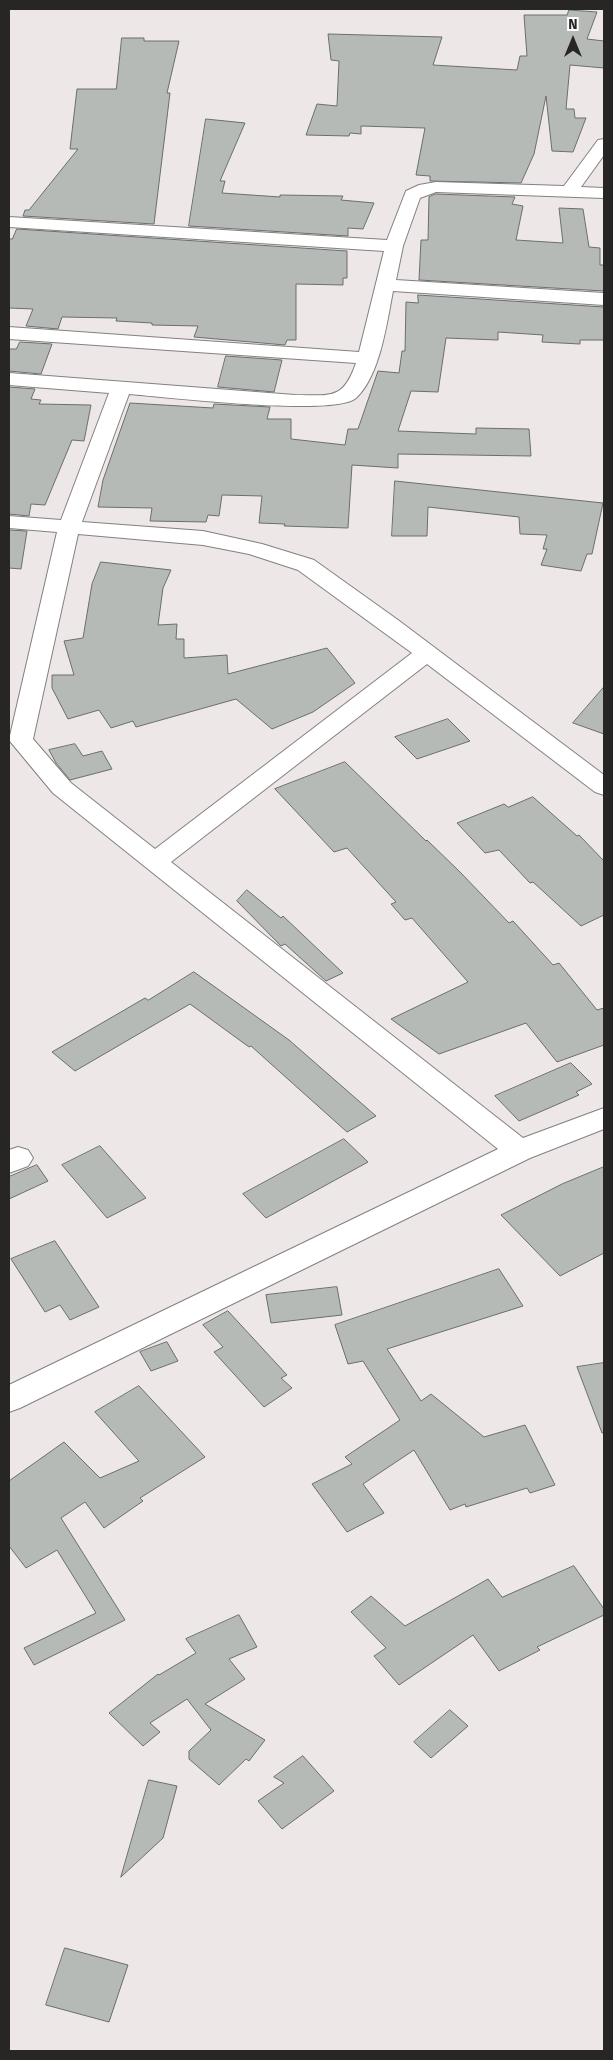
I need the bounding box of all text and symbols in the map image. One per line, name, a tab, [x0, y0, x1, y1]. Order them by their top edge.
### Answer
north arrow	[548, 15, 598, 65]
text: N	[568, 16, 578, 33]

